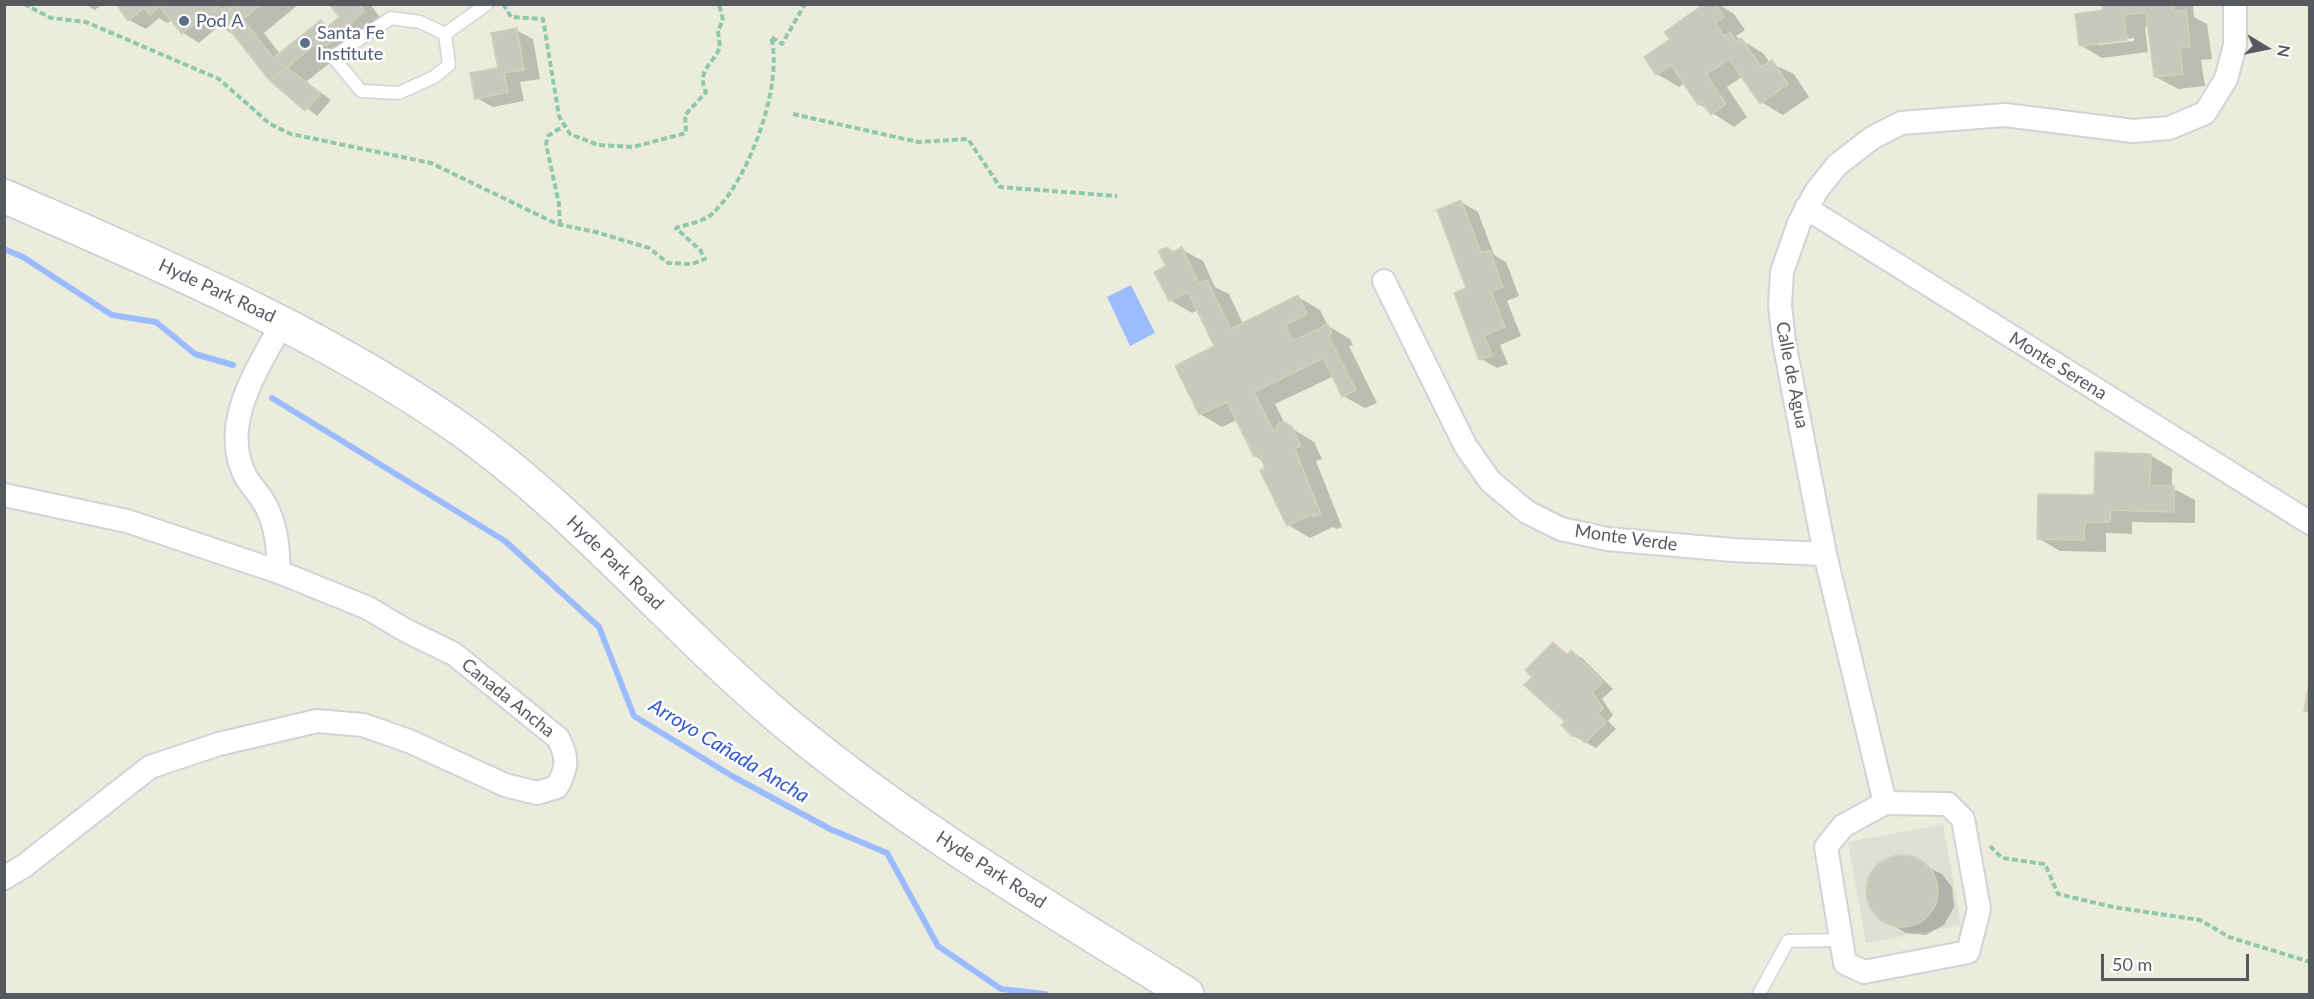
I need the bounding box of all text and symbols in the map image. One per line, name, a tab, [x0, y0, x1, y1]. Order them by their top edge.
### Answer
place label: Pod A	[196, 10, 243, 32]
marker: Pod A	[177, 14, 191, 28]
north arrow	[2236, 18, 2296, 78]
place label: Santa Fe Institute	[317, 22, 384, 64]
marker: Santa Fe Institute	[298, 36, 312, 50]
text: N	[2274, 43, 2295, 59]
street label: Hyde Park Road	[155, 254, 279, 328]
street label: Calle de Agua	[1771, 320, 1813, 430]
street label: Monte Serena	[2005, 327, 2111, 405]
street label: Hyde Park Road	[562, 511, 668, 615]
street label: Monte Verde	[1573, 520, 1679, 556]
street label: Canada Ancha	[457, 654, 559, 742]
water label: Arroyo Cañada Ancha	[645, 694, 813, 808]
street label: Hyde Park Road	[932, 827, 1050, 913]
scale bar	[2104, 942, 2252, 980]
text: 50 m	[2112, 953, 2152, 975]

